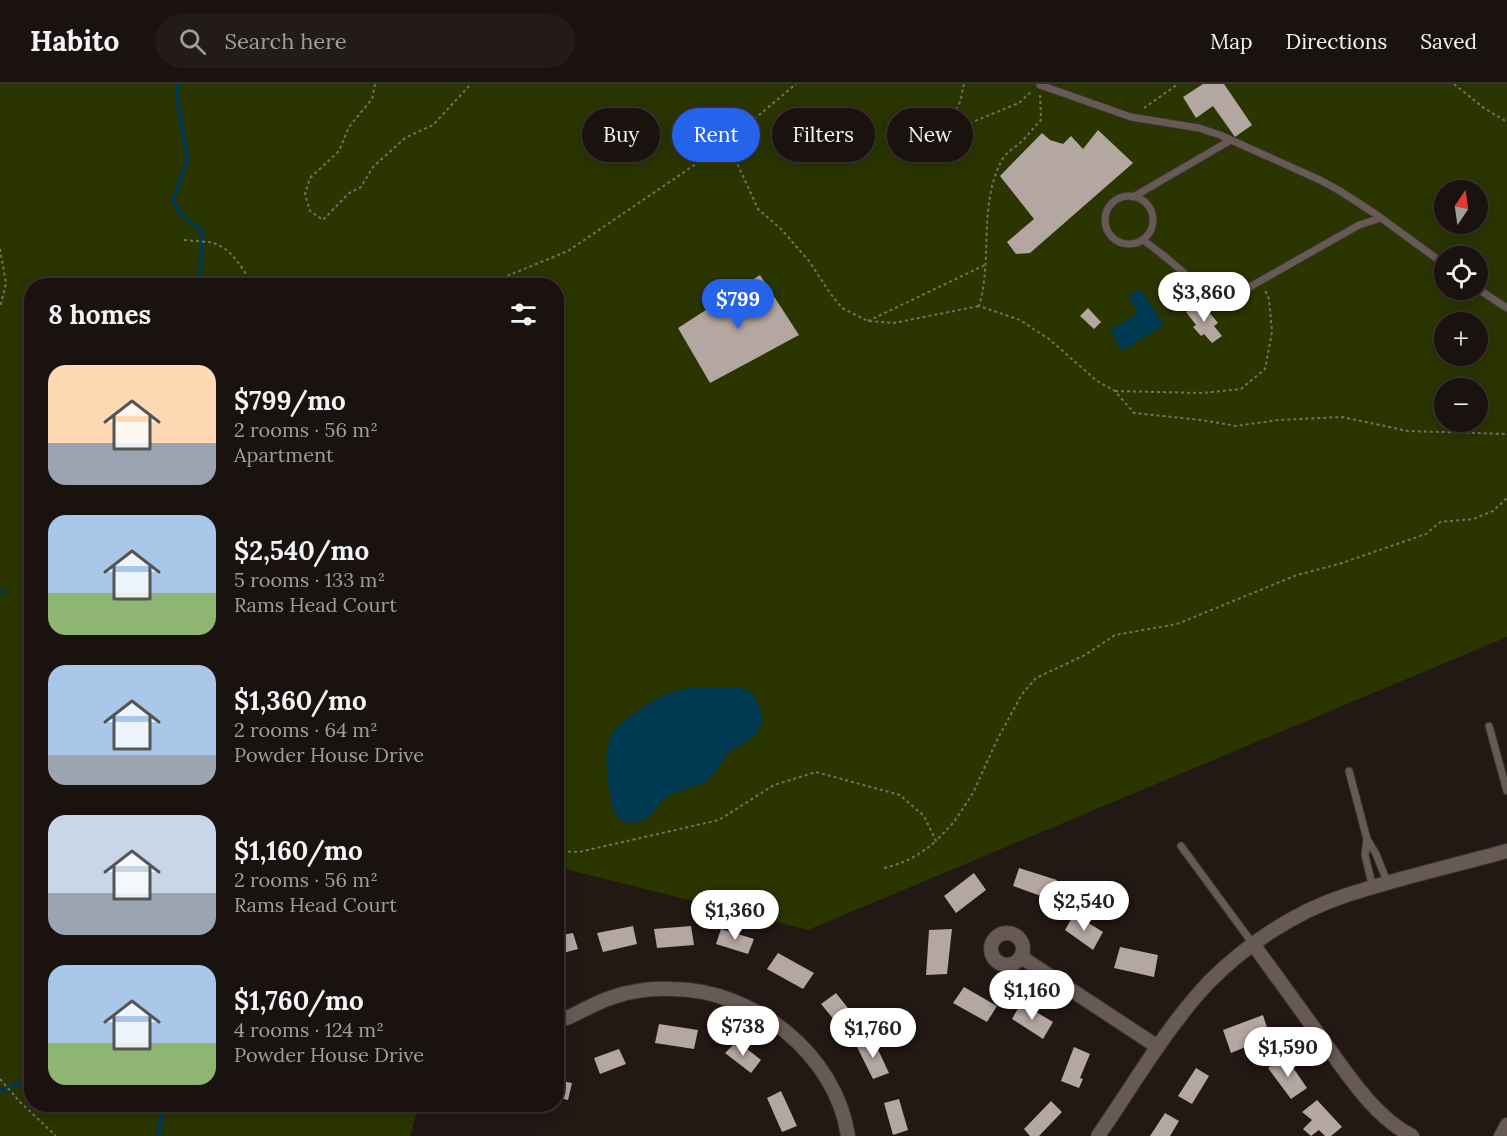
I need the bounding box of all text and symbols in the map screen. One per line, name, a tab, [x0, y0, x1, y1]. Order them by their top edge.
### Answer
search box	[155, 14, 575, 68]
text: Habito	[30, 23, 119, 59]
icon: search	[176, 25, 209, 58]
text: Search here	[224, 27, 347, 55]
text: Map	[1210, 28, 1253, 55]
text: Directions	[1286, 28, 1387, 55]
text: Saved	[1420, 28, 1477, 55]
chip: Buy	[582, 108, 660, 162]
chip: Rent	[672, 108, 760, 162]
chip: Filters	[772, 108, 875, 162]
chip: New	[887, 108, 973, 162]
north arrow	[1434, 180, 1488, 234]
map controls	[1434, 180, 1488, 432]
button: locate	[1434, 246, 1488, 300]
pin: $3,860	[1155, 272, 1253, 323]
pin: $799	[702, 279, 774, 330]
text: $3,860	[1172, 279, 1236, 304]
text: $799	[716, 286, 760, 311]
text: 8 homes	[48, 298, 151, 331]
icon: filters	[507, 298, 540, 331]
button: +	[1434, 312, 1488, 366]
button: −	[1434, 378, 1488, 432]
text: $799/mo	[234, 384, 346, 417]
icon: home	[96, 389, 168, 461]
text: 2 rooms · 56 m²	[234, 417, 378, 442]
text: Apartment	[234, 442, 334, 467]
text: $2,540/mo	[234, 534, 369, 567]
icon: home	[96, 539, 168, 611]
text: 5 rooms · 133 m²	[234, 567, 385, 592]
text: Rams Head Court	[234, 592, 397, 617]
text: $1,360/mo	[234, 684, 367, 717]
icon: home	[96, 689, 168, 761]
text: 2 rooms · 64 m²	[234, 717, 378, 742]
text: Powder House Drive	[234, 742, 424, 767]
text: $1,160/mo	[234, 834, 363, 867]
icon: home	[96, 839, 168, 911]
text: 2 rooms · 56 m²	[234, 867, 378, 892]
pin: $2,540	[1035, 881, 1133, 932]
text: $2,540	[1053, 888, 1115, 913]
pin: $1,360	[686, 890, 784, 941]
text: Rams Head Court	[234, 892, 397, 917]
text: $1,360	[705, 897, 765, 922]
pin: $1,160	[983, 970, 1081, 1021]
text: $1,160	[1003, 977, 1061, 1002]
text: $1,760/mo	[234, 984, 364, 1017]
icon: home	[96, 989, 168, 1061]
pin: $738	[707, 1006, 779, 1057]
pin: $1,760	[824, 1008, 922, 1059]
text: $738	[721, 1013, 765, 1038]
text: $1,760	[844, 1015, 902, 1040]
text: 4 rooms · 124 m²	[234, 1017, 384, 1042]
pin: $1,590	[1239, 1027, 1337, 1078]
text: $1,590	[1258, 1034, 1318, 1059]
text: Powder House Drive	[234, 1042, 424, 1067]

